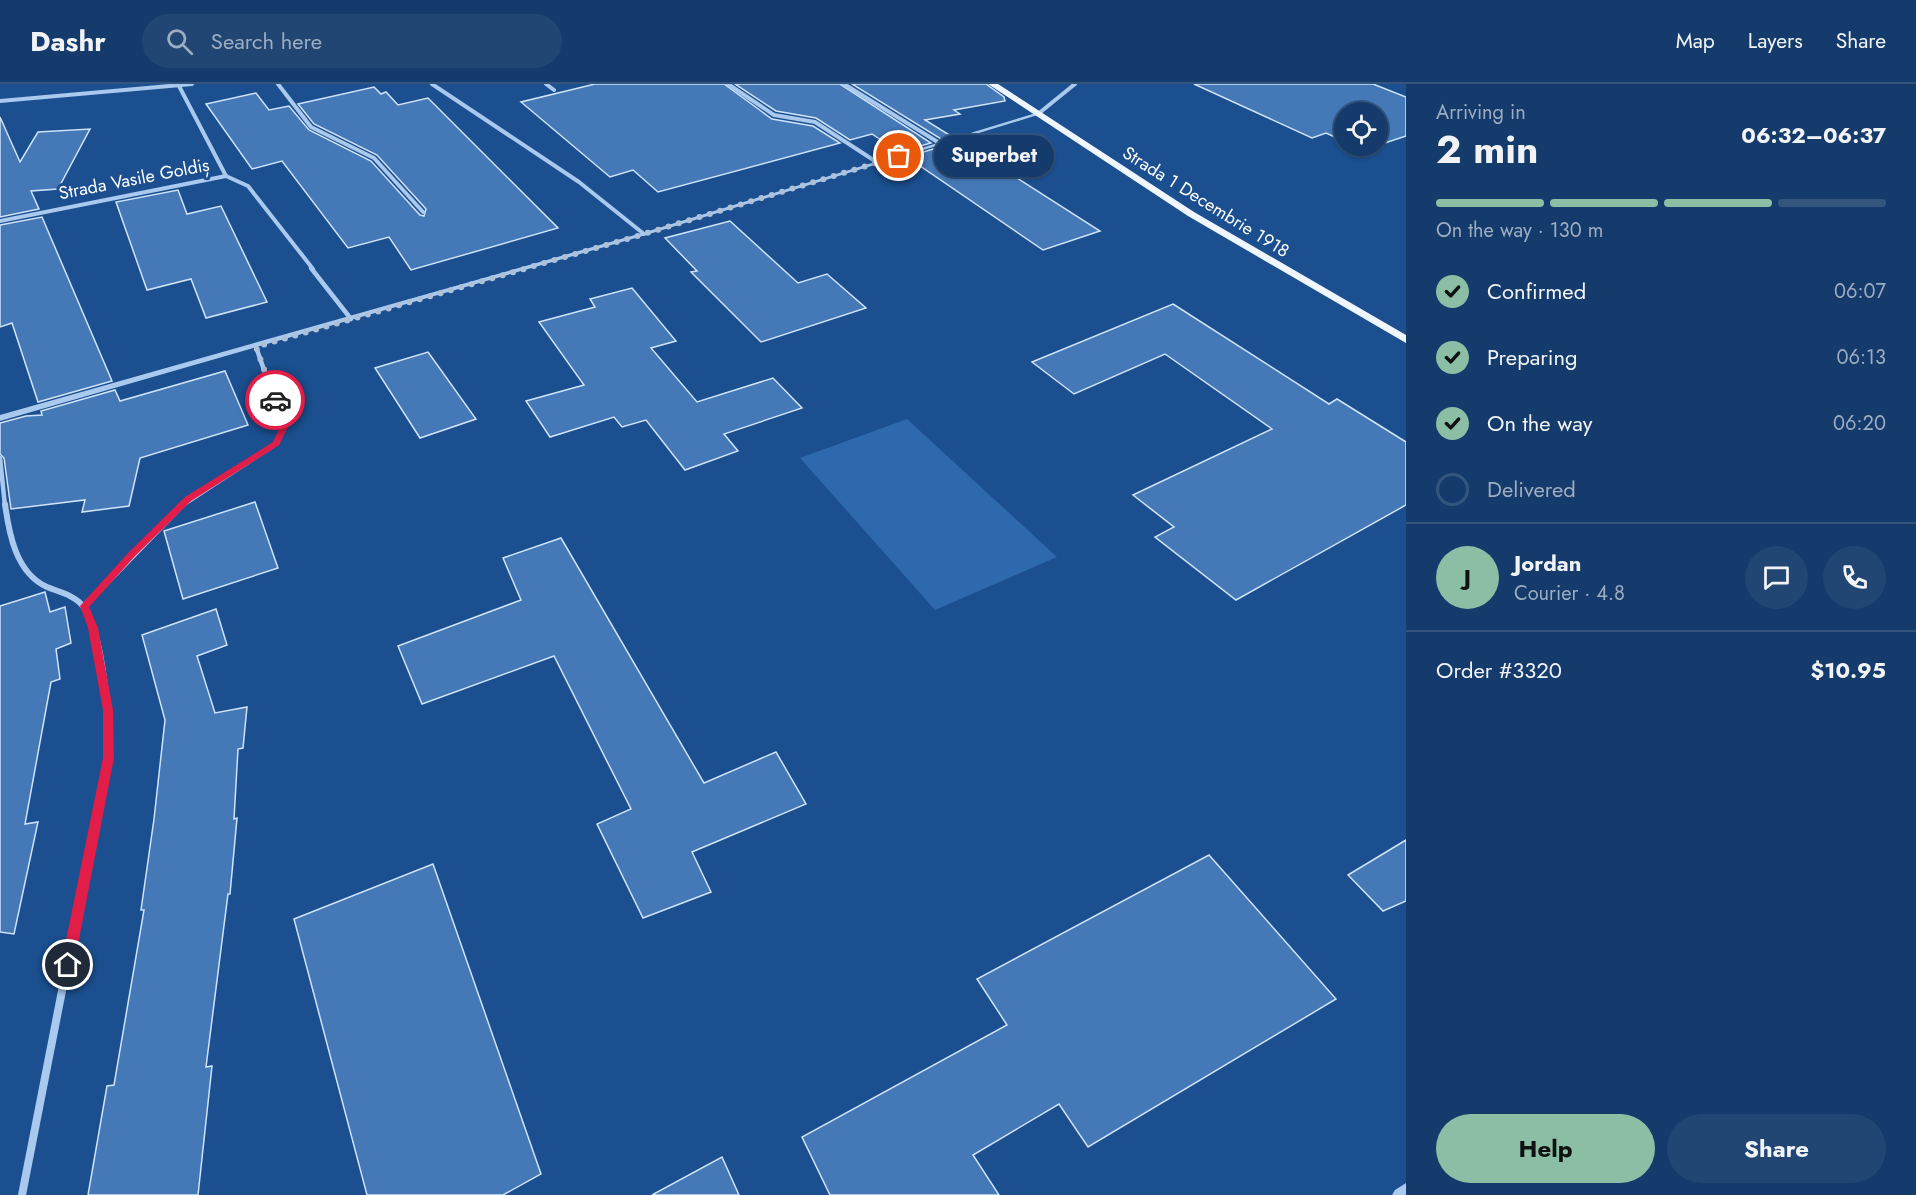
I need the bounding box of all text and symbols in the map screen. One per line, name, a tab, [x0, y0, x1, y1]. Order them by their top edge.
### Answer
search box	[142, 14, 562, 68]
text: Dashr	[30, 21, 106, 62]
icon: search	[163, 25, 196, 58]
text: Search here	[211, 25, 322, 57]
text: Map	[1676, 26, 1715, 56]
text: Layers	[1748, 26, 1803, 56]
text: Share	[1836, 26, 1886, 56]
text: Arriving in	[1436, 98, 1526, 127]
map controls	[1334, 102, 1388, 156]
button: locate	[1334, 102, 1388, 156]
text: 06:32–06:37	[1741, 119, 1886, 151]
text: 2 min	[1436, 121, 1538, 178]
pin	[873, 130, 924, 181]
callout: Superbet	[935, 135, 1055, 177]
icon: bag	[882, 139, 915, 172]
street label: Strada 1 Decembrie 1918	[1118, 140, 1294, 264]
text: Superbet	[951, 141, 1037, 170]
street label: Strada Vasile Goldiș	[56, 152, 212, 206]
text: On the way · 130 m	[1436, 216, 1603, 245]
icon: check	[1436, 275, 1469, 308]
text: Confirmed	[1487, 275, 1586, 307]
text: 06:07	[1834, 277, 1886, 306]
icon: check	[1436, 341, 1469, 374]
text: Preparing	[1487, 341, 1578, 373]
text: 06:13	[1837, 343, 1886, 372]
courier	[245, 370, 305, 430]
icon: car	[259, 384, 292, 417]
icon: check	[1436, 407, 1469, 440]
text: On the way	[1487, 407, 1592, 439]
text: 06:20	[1833, 409, 1886, 438]
text: Delivered	[1487, 473, 1576, 505]
button: chat	[1745, 546, 1808, 609]
button: phone	[1823, 546, 1886, 609]
text: Jordan	[1514, 547, 1581, 579]
text: J	[1464, 561, 1471, 593]
text: Courier · 4.8	[1514, 579, 1625, 608]
text: Order #3320	[1436, 654, 1562, 686]
text: $10.95	[1811, 654, 1886, 686]
pin	[42, 939, 93, 990]
icon: home	[51, 948, 84, 981]
button: Help	[1436, 1114, 1655, 1183]
button: Share	[1667, 1114, 1886, 1183]

